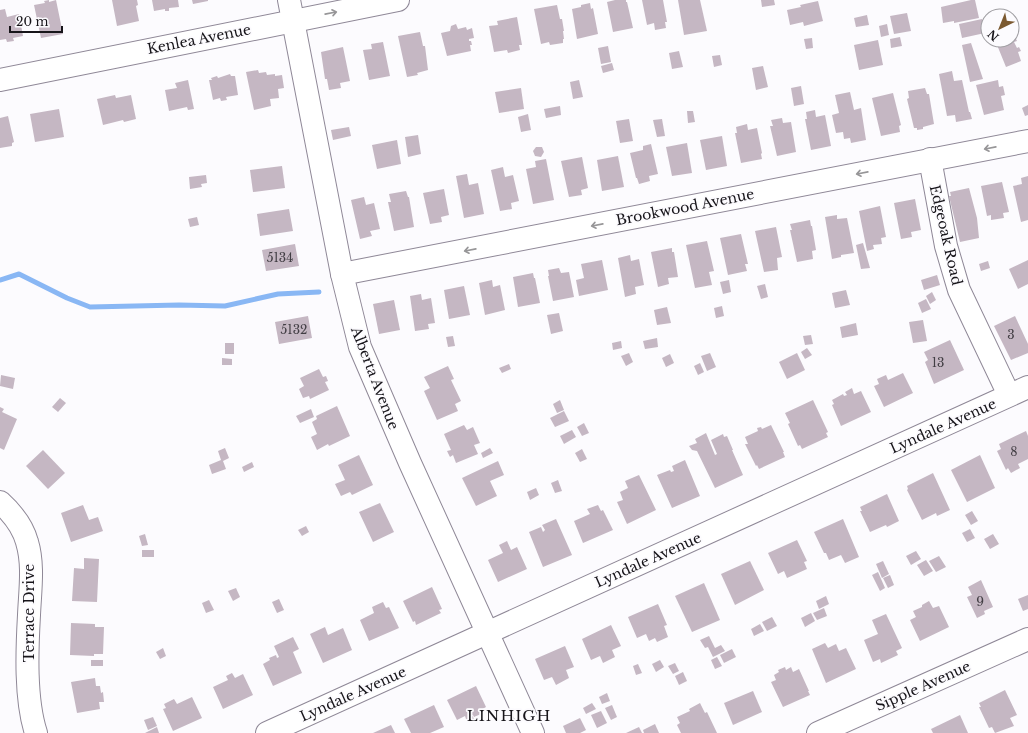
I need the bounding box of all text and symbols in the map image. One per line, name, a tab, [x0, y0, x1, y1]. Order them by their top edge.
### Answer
scale bar	[10, 8, 62, 34]
north arrow	[980, 8, 1020, 48]
one-way arrow	[324, 9, 337, 17]
text: 20 m	[16, 14, 48, 29]
street label: Kenlea Avenue	[146, 20, 252, 58]
text: N	[984, 26, 1002, 44]
one-way arrow	[984, 144, 997, 152]
one-way arrow	[856, 169, 869, 177]
street label: Edgeoak Road	[926, 183, 966, 288]
street label: Brookwood Avenue	[614, 185, 756, 229]
one-way arrow	[591, 221, 604, 229]
one-way arrow	[463, 246, 476, 254]
house number: 5134	[267, 250, 293, 265]
house number: 5132	[281, 322, 307, 337]
street label: Alberta Avenue	[347, 323, 403, 432]
house number: 3	[1007, 327, 1015, 342]
house number: 13	[932, 355, 944, 370]
street label: Lyndale Avenue	[887, 395, 999, 457]
house number: 8	[1010, 444, 1018, 459]
street label: Lyndale Avenue	[592, 529, 704, 591]
street label: Terrace Drive	[20, 564, 38, 662]
house number: 9	[976, 594, 984, 609]
street label: Sipple Avenue	[873, 657, 973, 715]
street label: Lyndale Avenue	[297, 663, 409, 725]
district label: LINHIGH	[467, 706, 551, 725]

